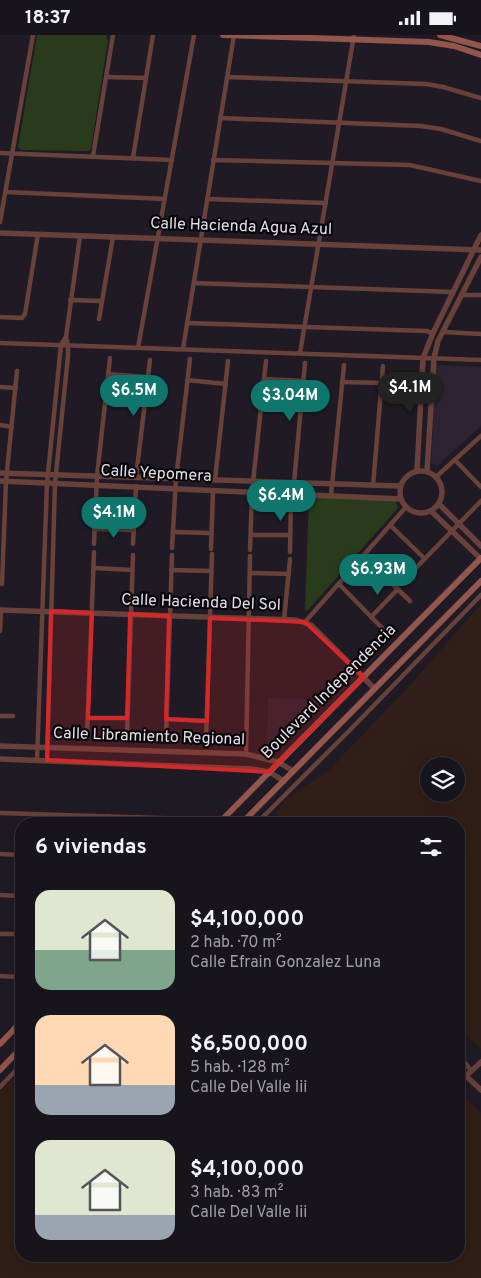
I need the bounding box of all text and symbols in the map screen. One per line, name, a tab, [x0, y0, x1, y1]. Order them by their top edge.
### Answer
text: 18:37	[25, 6, 70, 30]
street label: Calle Hacienda Agua Azul	[150, 214, 332, 240]
pin: $4.1M	[375, 371, 445, 414]
pin: $6.5M	[99, 375, 169, 417]
text: $4.1M	[388, 378, 432, 398]
pin: $3.04M	[249, 379, 331, 422]
text: $6.5M	[111, 381, 157, 401]
text: $3.04M	[262, 386, 318, 406]
street label: Calle Yepomera	[100, 461, 212, 487]
pin: $6.4M	[246, 479, 316, 522]
text: $6.4M	[258, 486, 304, 506]
pin: $4.1M	[79, 497, 149, 539]
text: $4.1M	[92, 503, 136, 523]
pin: $6.93M	[337, 553, 419, 596]
text: $6.93M	[350, 560, 406, 580]
street label: Calle Hacienda Del Sol	[121, 590, 281, 616]
street label: Boulevard Independencia	[257, 620, 401, 764]
street label: Calle Libramiento Regional	[52, 724, 246, 750]
map controls	[420, 757, 465, 802]
button: layers	[420, 757, 465, 802]
icon: filters	[417, 833, 445, 861]
text: 6 viviendas	[35, 834, 147, 861]
text: $4,100,000	[190, 906, 304, 933]
icon: home	[75, 910, 135, 970]
text: 2 hab. · 70 m²	[190, 933, 282, 953]
text: Calle Efrain Gonzalez Luna	[190, 953, 381, 973]
text: $6,500,000	[190, 1031, 308, 1058]
icon: home	[75, 1035, 135, 1095]
text: 5 hab. · 128 m²	[190, 1058, 290, 1078]
text: Calle Del Valle Iii	[190, 1078, 307, 1098]
text: $4,100,000	[190, 1156, 304, 1183]
icon: home	[75, 1160, 135, 1220]
text: 3 hab. · 83 m²	[190, 1183, 283, 1203]
text: Calle Del Valle Iii	[190, 1203, 307, 1223]

